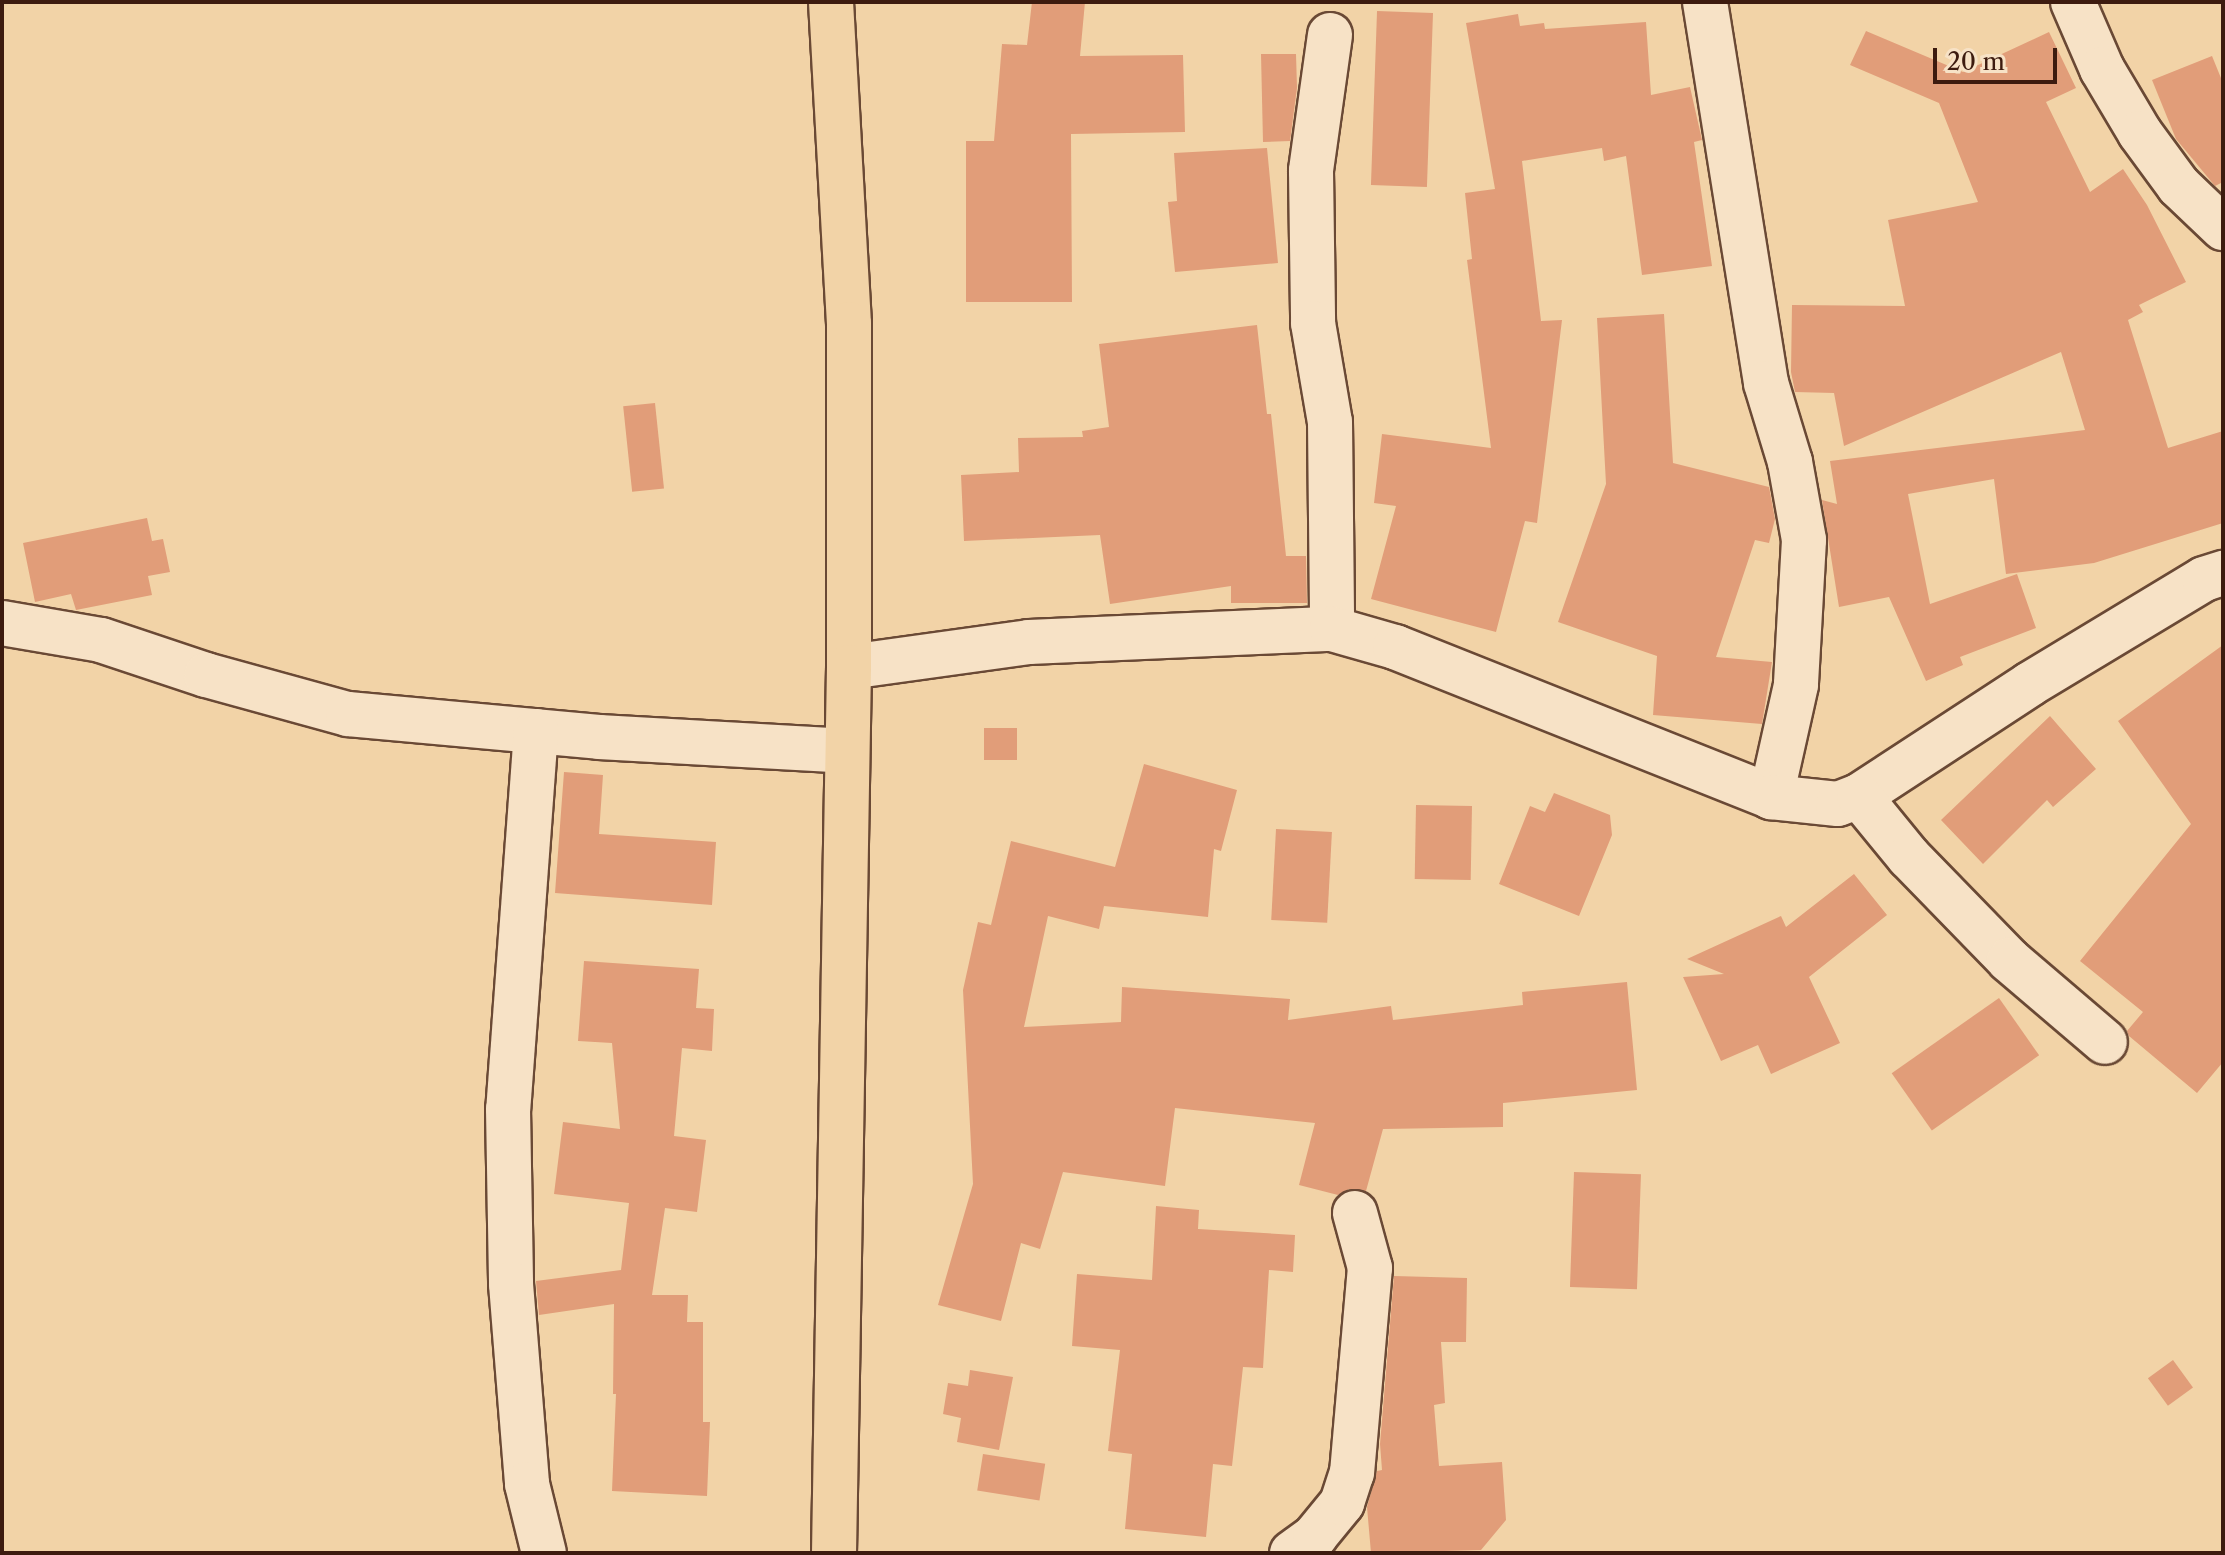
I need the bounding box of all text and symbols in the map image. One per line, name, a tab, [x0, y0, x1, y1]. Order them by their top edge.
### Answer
scale bar	[1937, 32, 2061, 82]
text: 20 m	[1947, 47, 2005, 76]

